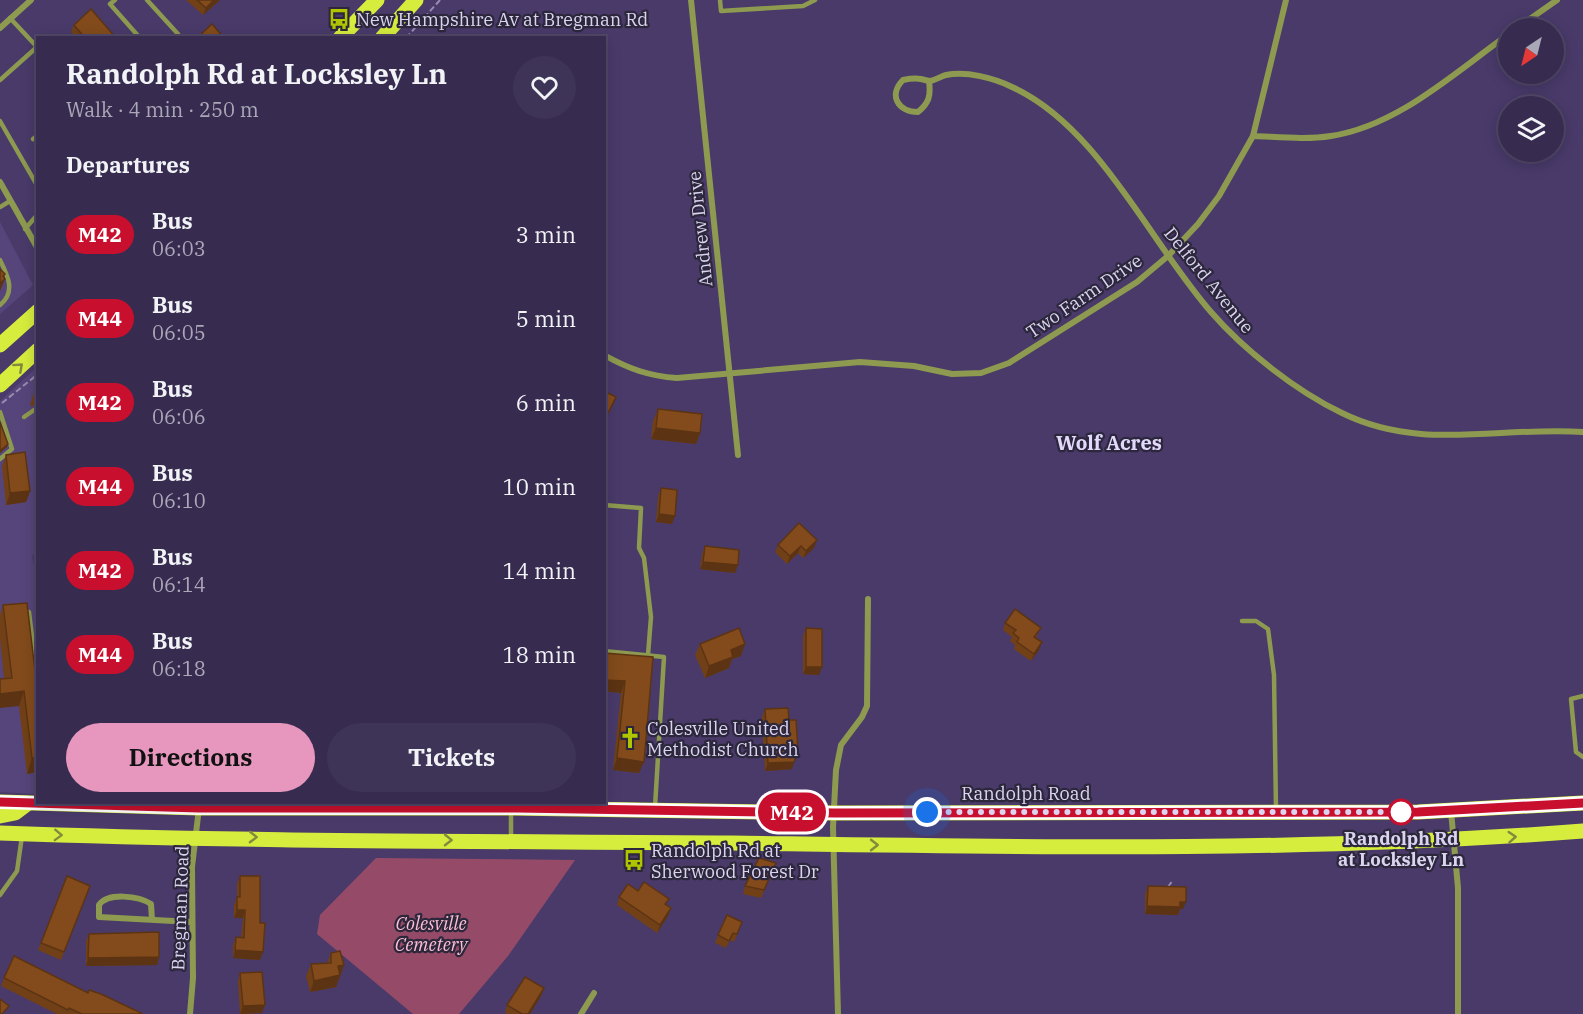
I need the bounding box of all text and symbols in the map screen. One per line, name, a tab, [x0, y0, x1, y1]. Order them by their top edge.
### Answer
bus stop icon: New Hampshire Av at Bregman Rd	[327, 7, 351, 31]
place label: New Hampshire Av at Bregman Rd	[356, 8, 648, 31]
north arrow	[1498, 18, 1564, 84]
map controls	[1498, 18, 1564, 162]
text: Randolph Rd at Locksley Ln	[66, 55, 447, 92]
button: heart	[513, 56, 576, 119]
text: Walk · 4 min · 250 m	[66, 96, 259, 123]
button: layers	[1498, 96, 1564, 162]
text: Departures	[66, 150, 190, 179]
street label: Andrew Drive	[682, 170, 718, 288]
text: Bus	[152, 206, 193, 235]
text: M42	[78, 220, 122, 248]
text: 3 min	[516, 220, 576, 249]
street label: Delford Avenue	[1159, 222, 1259, 338]
text: 06:03	[152, 235, 206, 262]
street label: Two Farm Drive	[1022, 249, 1146, 343]
text: Bus	[152, 290, 193, 319]
text: M44	[78, 304, 122, 332]
text: 5 min	[516, 304, 576, 333]
text: 06:05	[152, 319, 206, 346]
one-way arrow	[11, 364, 22, 375]
text: Bus	[152, 374, 193, 403]
text: M42	[78, 388, 122, 416]
text: 6 min	[516, 388, 576, 417]
text: 06:06	[152, 403, 206, 430]
district label: Wolf Acres	[1056, 429, 1162, 456]
text: Bus	[152, 458, 193, 487]
text: M44	[78, 472, 122, 500]
text: 10 min	[503, 472, 576, 501]
text: 06:10	[152, 487, 206, 514]
text: Bus	[152, 542, 193, 571]
text: M42	[78, 556, 122, 584]
text: 14 min	[503, 556, 576, 585]
text: 06:14	[152, 571, 206, 598]
text: Bus	[152, 626, 193, 655]
text: M44	[78, 640, 122, 668]
text: 18 min	[503, 640, 576, 669]
text: 06:18	[152, 655, 206, 682]
place label: Colesville United Methodist Church	[647, 717, 799, 761]
button: Directions	[66, 723, 315, 792]
button: Tickets	[327, 723, 576, 792]
church icon: Colesville United Methodist Church	[618, 726, 642, 750]
street label: Randolph Road	[961, 782, 1091, 805]
line badge: M42	[758, 792, 826, 832]
your location	[912, 797, 942, 827]
text: M42	[770, 798, 814, 826]
marker: Randolph Rd at Locksley Ln	[1388, 799, 1414, 825]
place label: Randolph Rd at Locksley Ln	[1338, 827, 1464, 871]
one-way arrow	[54, 829, 63, 841]
one-way arrow	[249, 831, 258, 844]
one-way arrow	[1507, 831, 1517, 844]
one-way arrow	[444, 834, 453, 846]
place label: Randolph Rd at Sherwood Forest Dr	[651, 839, 819, 883]
one-way arrow	[870, 839, 879, 851]
street label: Bregman Road	[166, 845, 194, 971]
bus stop icon: Randolph Rd at Sherwood Forest Dr	[622, 848, 646, 872]
park label: Colesville Cemetery	[395, 912, 469, 956]

